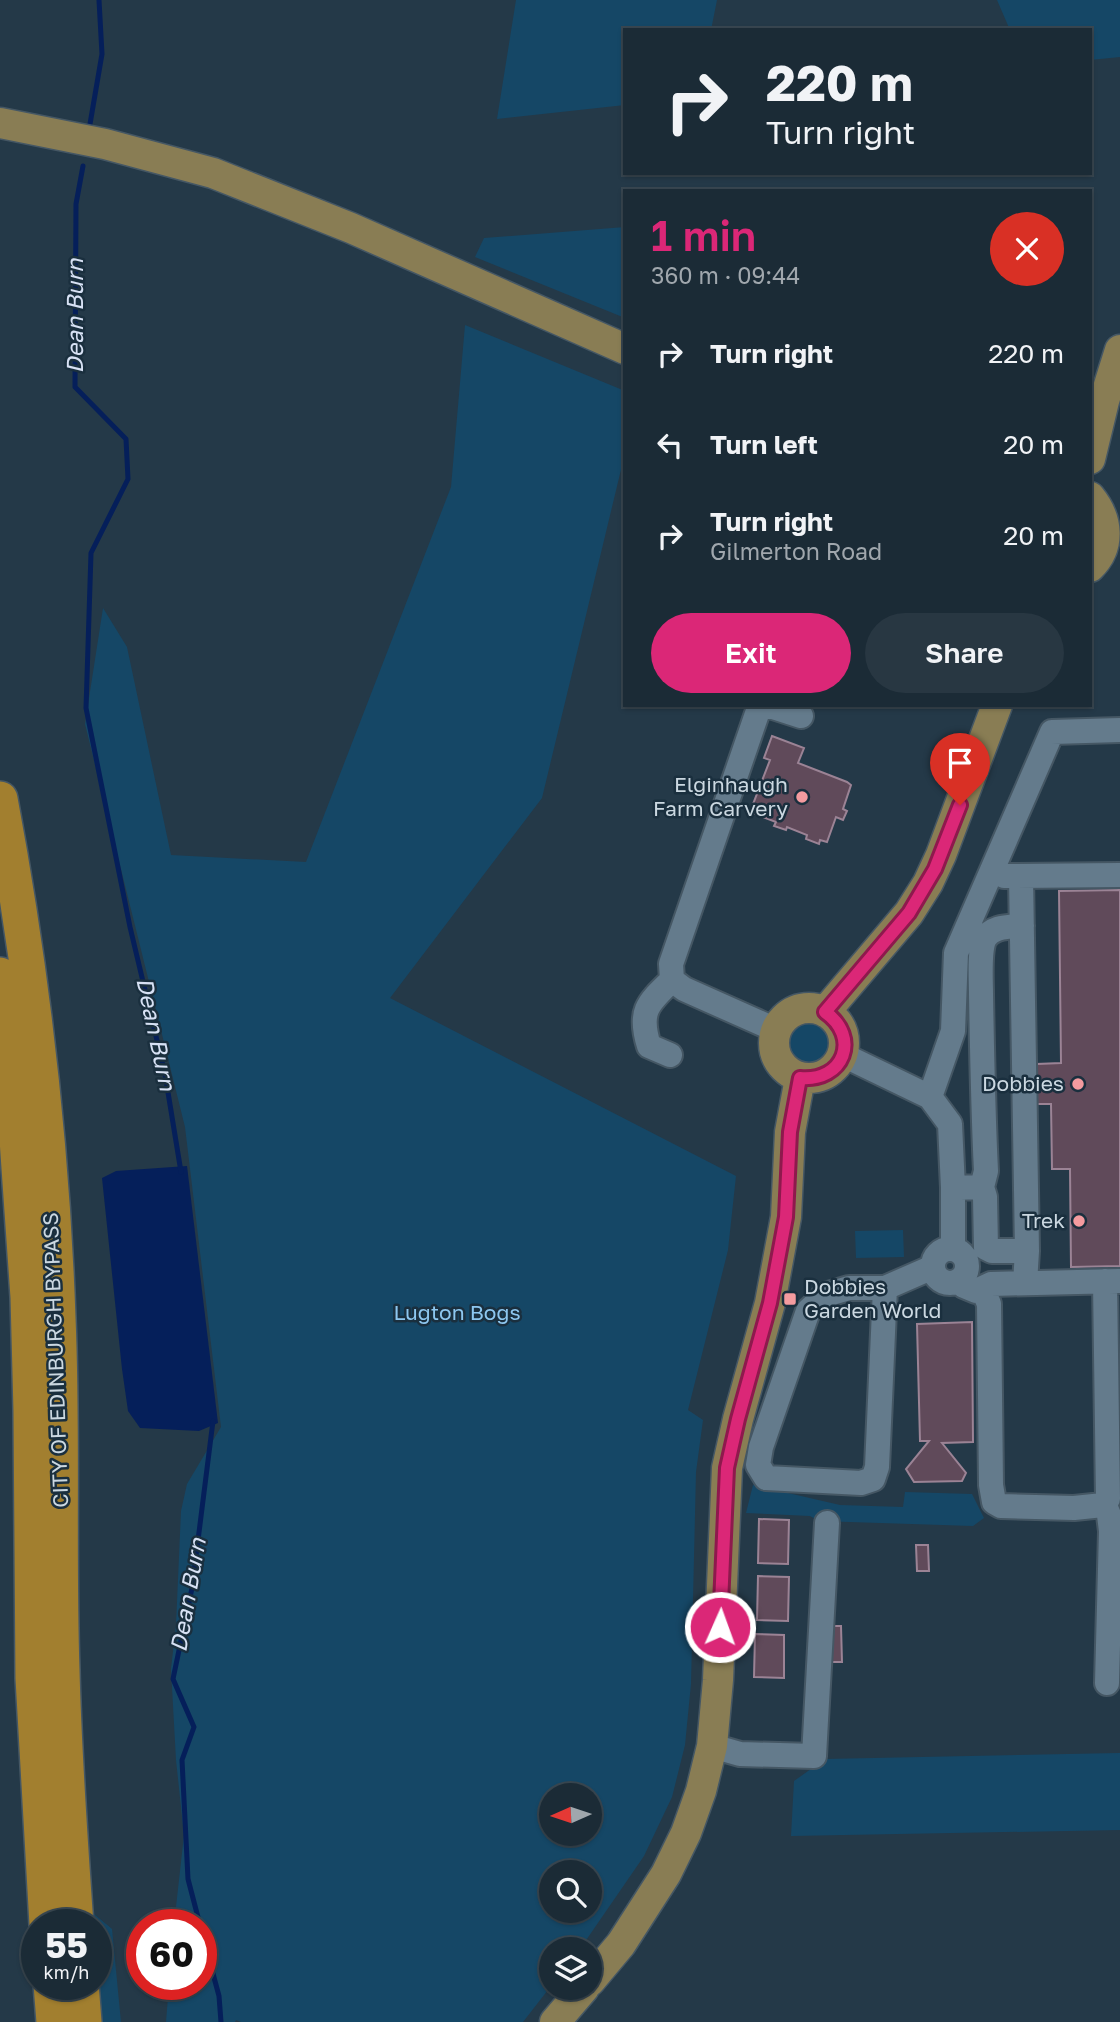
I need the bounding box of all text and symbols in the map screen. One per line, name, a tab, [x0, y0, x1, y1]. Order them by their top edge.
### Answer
text: 220 m	[766, 53, 913, 112]
icon: right	[651, 56, 742, 147]
text: Turn right	[766, 113, 915, 151]
text: 1 min	[651, 210, 756, 260]
button: close	[990, 212, 1064, 286]
water label: Dean Burn	[60, 258, 88, 373]
text: 360 m · 09:44	[651, 261, 800, 289]
icon: right	[651, 335, 689, 373]
text: Turn right	[710, 338, 833, 369]
text: 220 m	[988, 338, 1064, 369]
icon: left	[651, 426, 689, 464]
text: Turn left	[710, 429, 818, 460]
text: 20 m	[1003, 429, 1064, 460]
text: Turn right	[710, 506, 833, 537]
icon: right	[651, 517, 689, 555]
text: 20 m	[1003, 520, 1064, 551]
text: Gilmerton Road	[710, 537, 882, 565]
button: Exit	[651, 613, 851, 693]
button: Share	[865, 613, 1064, 693]
pin	[930, 733, 990, 805]
icon: arrive	[941, 744, 979, 782]
place label: Elginhaugh Farm Carvery	[653, 771, 788, 821]
marker: Elginhaugh Farm Carvery	[794, 789, 810, 805]
water label: Dean Burn	[131, 975, 183, 1094]
place label: Dobbies	[982, 1070, 1064, 1096]
marker: Dobbies	[1070, 1076, 1086, 1092]
place label: Trek	[1022, 1207, 1065, 1233]
street label: CITY OF EDINBURGH BYPASS	[37, 1212, 73, 1508]
marker: Trek	[1071, 1213, 1087, 1229]
place label: Dobbies Garden World	[804, 1273, 941, 1323]
marker: Dobbies Garden World	[782, 1291, 798, 1307]
park label: Lugton Bogs	[393, 1299, 521, 1325]
water label: Dean Burn	[163, 1535, 211, 1654]
position arrow	[683, 1590, 757, 1664]
north arrow	[539, 1783, 602, 1846]
map controls	[539, 1783, 602, 2000]
button: search	[539, 1860, 602, 1923]
speed limit sign: 60	[126, 1909, 217, 2000]
text: 55	[45, 1924, 88, 1966]
button: layers	[539, 1937, 602, 2000]
text: km/h	[44, 1961, 89, 1983]

